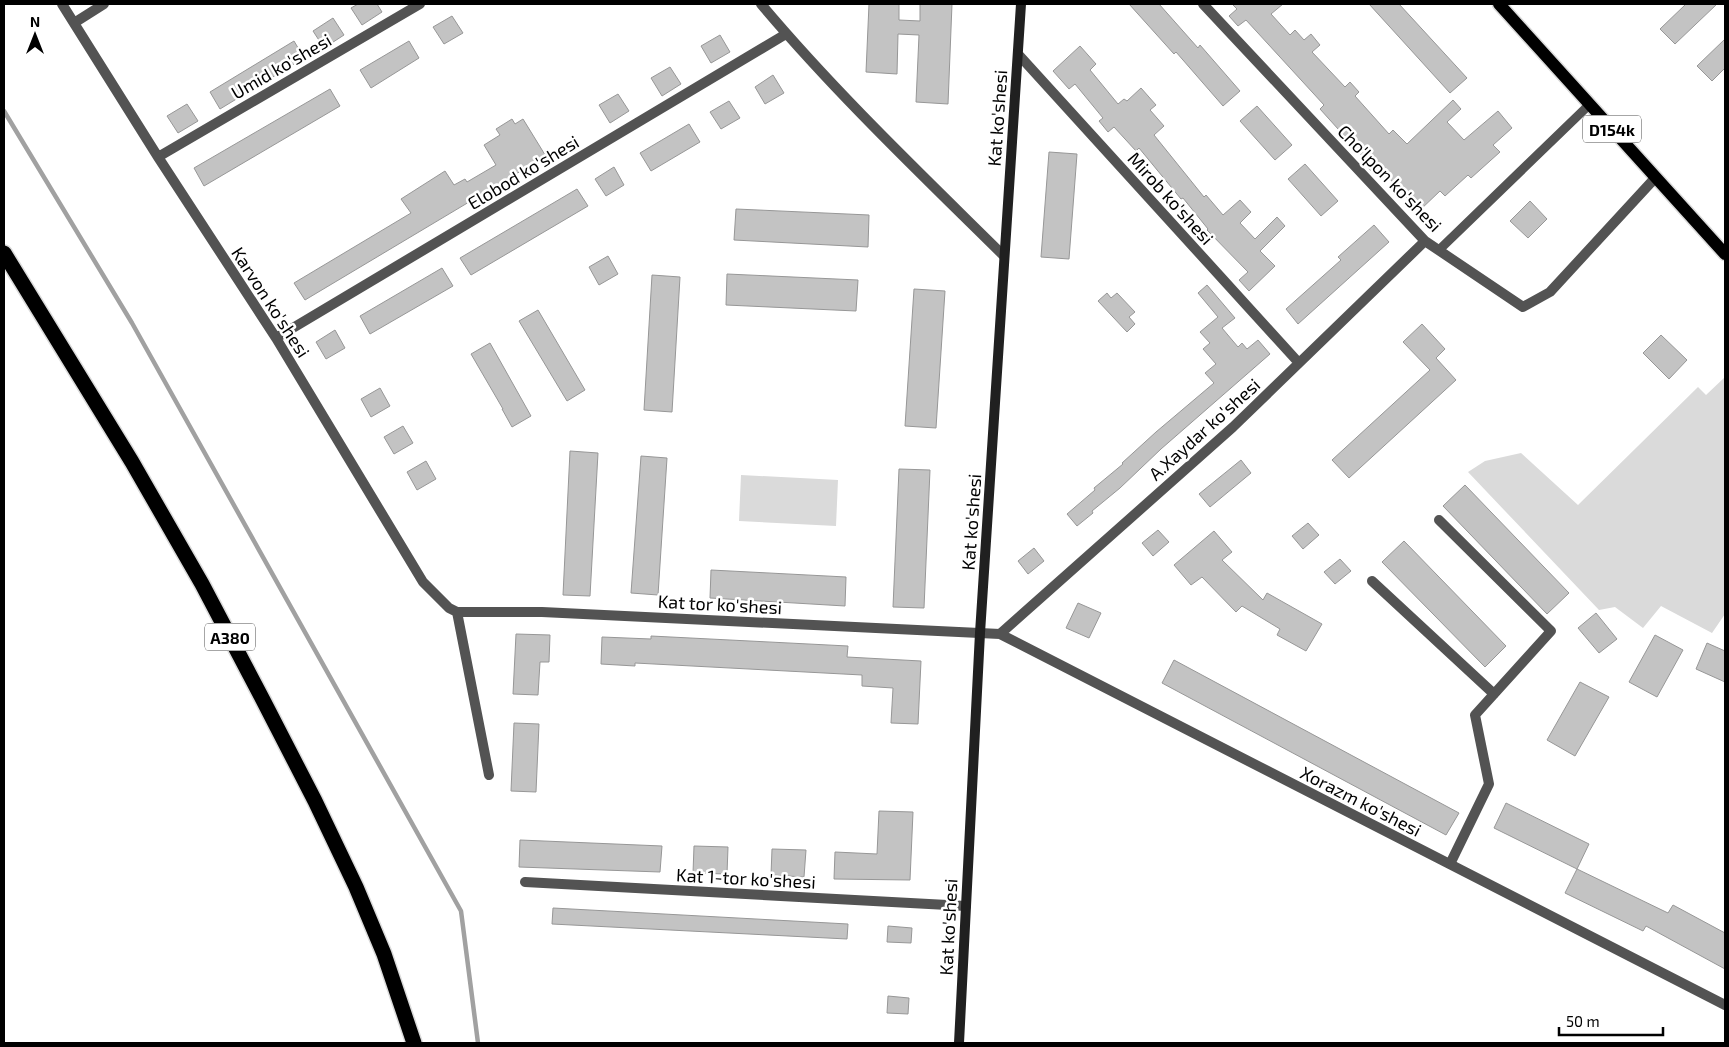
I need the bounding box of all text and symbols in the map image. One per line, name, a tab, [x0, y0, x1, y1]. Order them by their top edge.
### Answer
north arrow	[10, 10, 60, 60]
text: N	[30, 13, 40, 30]
street label: Umid ko'shesi	[227, 28, 335, 104]
street label: Kat ko'shesi	[983, 69, 1011, 167]
road number: D154k	[1583, 116, 1641, 142]
street label: Cho'lpon ko'shesi	[1333, 120, 1447, 236]
street label: Elobod ko'shesi	[463, 130, 583, 214]
street label: Mirob ko'shesi	[1124, 147, 1218, 249]
street label: Karvon ko'shesi	[227, 243, 315, 361]
street label: A.Xaydar ko'shesi	[1144, 373, 1264, 485]
street label: Kat ko'shesi	[957, 473, 985, 571]
street label: Kat tor ko'shesi	[657, 590, 783, 618]
road number: A380	[205, 624, 255, 650]
street label: Xorazm ko'shesi	[1297, 761, 1425, 841]
street label: Kat 1-tor ko'shesi	[676, 863, 816, 893]
street label: Kat ko'shesi	[934, 878, 962, 976]
scale bar	[1559, 1004, 1663, 1036]
text: 50 m	[1566, 1012, 1600, 1030]

